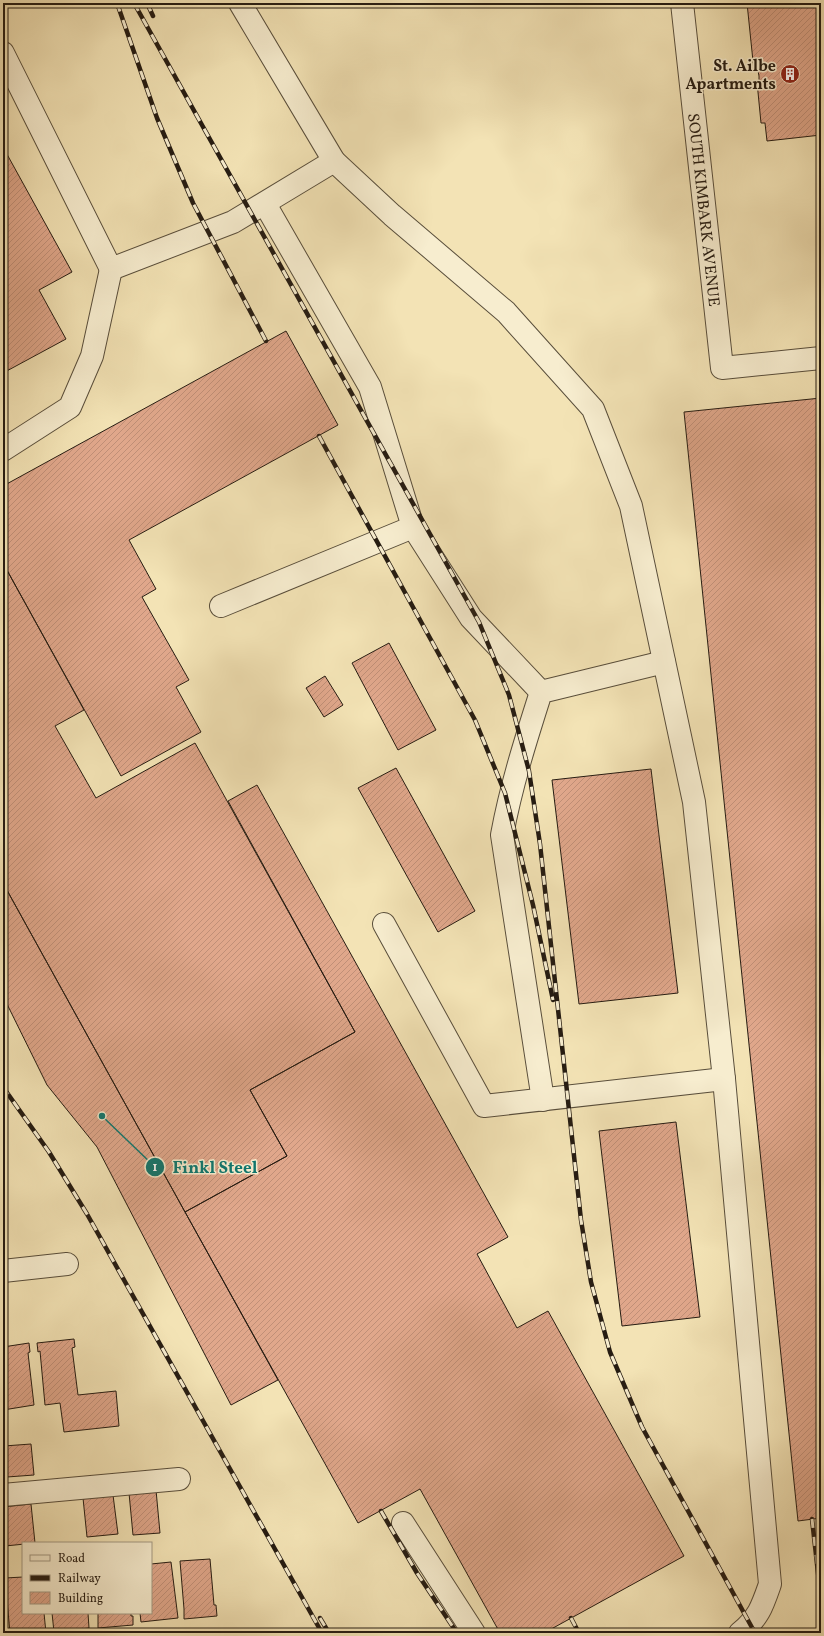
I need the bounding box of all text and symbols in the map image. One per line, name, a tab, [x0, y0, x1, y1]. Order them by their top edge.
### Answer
place label: St. Ailbe Apartments	[686, 56, 776, 96]
building icon: St. Ailbe Apartments	[779, 63, 801, 85]
street label: SOUTH KIMBARK AVENUE	[681, 112, 724, 308]
callout: Finkl Steel	[145, 1152, 266, 1181]
text: Finkl Steel	[172, 1157, 258, 1180]
text: 1	[153, 1160, 158, 1176]
legend	[22, 1542, 152, 1614]
text: Road	[58, 1551, 85, 1567]
text: Railway	[58, 1571, 101, 1587]
text: Building	[58, 1591, 103, 1607]

